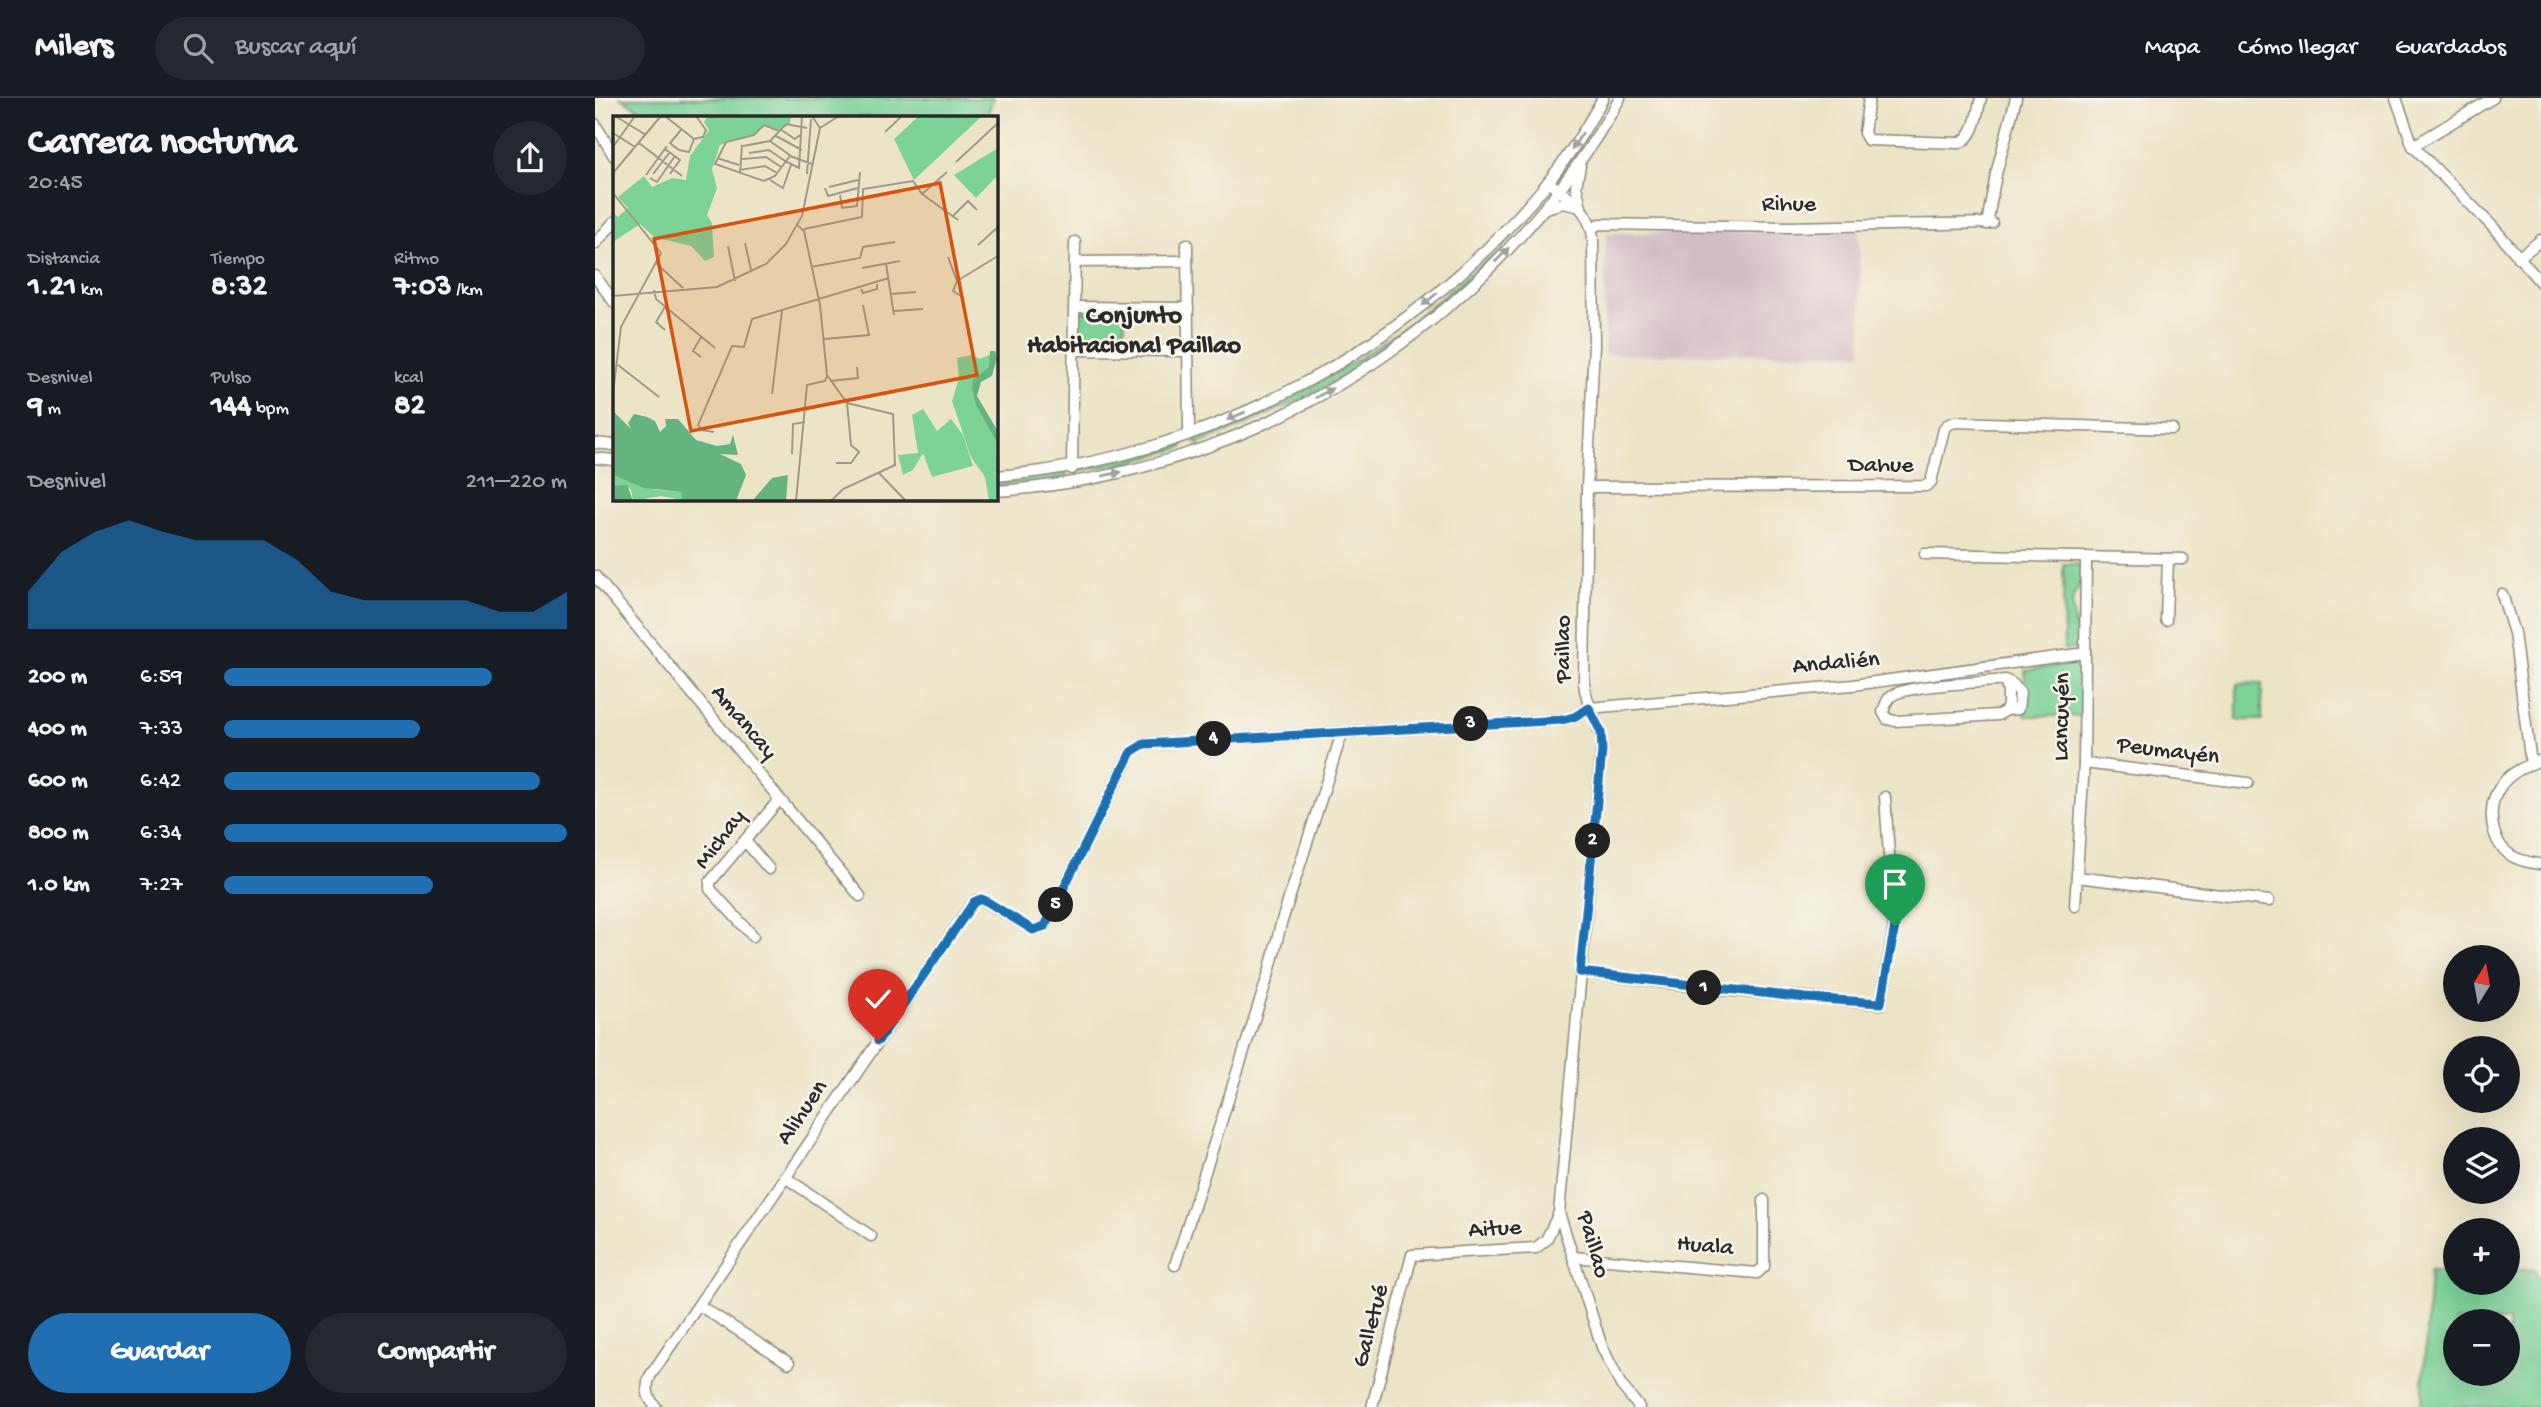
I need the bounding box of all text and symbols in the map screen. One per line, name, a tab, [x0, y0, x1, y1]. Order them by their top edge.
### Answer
search box	[155, 17, 645, 80]
text: Milers	[35, 29, 113, 67]
icon: search	[179, 29, 217, 67]
text: Buscar aquí	[235, 33, 357, 64]
text: Mapa	[2145, 34, 2200, 63]
text: Cómo llegar	[2238, 34, 2357, 63]
text: Guardados	[2395, 34, 2506, 63]
inset map	[613, 116, 997, 500]
button: share	[493, 121, 567, 195]
text: Carrera nocturna	[28, 122, 296, 166]
one-way arrow	[1570, 132, 1584, 150]
text: 20:45	[28, 170, 83, 197]
street label: Rihue	[1762, 191, 1817, 220]
one-way arrow	[1494, 247, 1510, 264]
text: Distancia	[28, 248, 100, 271]
text: Tiempo	[211, 248, 265, 271]
text: Ritmo	[394, 248, 439, 271]
text: 1.21	[28, 271, 76, 306]
text: 8:32	[211, 271, 267, 306]
text: 7:03	[394, 271, 452, 306]
text: km	[76, 279, 103, 302]
text: /km	[452, 279, 483, 302]
one-way arrow	[1422, 291, 1439, 306]
district label: Conjunto Habitacional Paillao	[1027, 302, 1242, 363]
text: Desnivel	[28, 367, 93, 390]
text: Pulso	[211, 367, 251, 390]
text: kcal	[394, 367, 424, 390]
one-way arrow	[1314, 388, 1334, 400]
text: 9	[28, 390, 43, 425]
text: 144	[211, 390, 252, 425]
text: 82	[394, 390, 425, 425]
text: m	[43, 398, 61, 421]
text: bpm	[252, 398, 289, 421]
one-way arrow	[1225, 410, 1246, 421]
street label: Dahue	[1846, 452, 1914, 481]
one-way arrow	[1101, 468, 1123, 479]
text: Desnivel	[28, 469, 106, 496]
text: 211–220 m	[466, 469, 567, 496]
street label: Paillao	[1550, 615, 1579, 684]
street label: Andalién	[1791, 646, 1881, 682]
text: 200 m	[28, 664, 87, 691]
text: 6:59	[140, 664, 183, 691]
street label: Lancuyén	[2048, 672, 2078, 762]
street label: Amancay	[703, 680, 783, 767]
pin: 3	[1453, 706, 1489, 742]
text: 3	[1466, 712, 1475, 735]
text: 400 m	[28, 716, 87, 743]
text: 7:33	[140, 716, 183, 743]
pin: 4	[1197, 722, 1231, 756]
text: 4	[1209, 727, 1218, 750]
street label: Peumayén	[2114, 731, 2221, 773]
text: 600 m	[28, 768, 88, 795]
text: 6:42	[140, 768, 181, 795]
street label: Michay	[689, 804, 753, 876]
text: 800 m	[28, 820, 89, 847]
text: 6:34	[140, 820, 182, 847]
pin: 2	[1576, 824, 1611, 858]
text: 2	[1588, 829, 1597, 852]
pin	[1865, 854, 1925, 926]
icon: arrive	[1876, 865, 1914, 903]
text: 1.0 km	[28, 872, 90, 899]
text: 7:27	[140, 872, 182, 899]
pin: 5	[1039, 888, 1073, 922]
text: 5	[1051, 893, 1061, 916]
north arrow	[2443, 945, 2520, 1022]
map controls	[2443, 945, 2520, 1386]
pin	[848, 969, 908, 1041]
pin: 1	[1687, 970, 1721, 1006]
text: 1	[1700, 976, 1707, 999]
icon: check	[859, 980, 897, 1018]
button: locate	[2443, 1036, 2520, 1113]
street label: Alihuen	[771, 1074, 836, 1151]
button: layers	[2443, 1127, 2520, 1204]
street label: Paillao	[1568, 1207, 1615, 1282]
street label: Aitue	[1468, 1214, 1523, 1246]
button: +	[2443, 1218, 2520, 1295]
street label: Huala	[1675, 1230, 1735, 1264]
street label: Galletué	[1347, 1281, 1397, 1371]
button: −	[2443, 1309, 2520, 1386]
button: Guardar	[28, 1313, 291, 1393]
button: Compartir	[305, 1313, 567, 1393]

